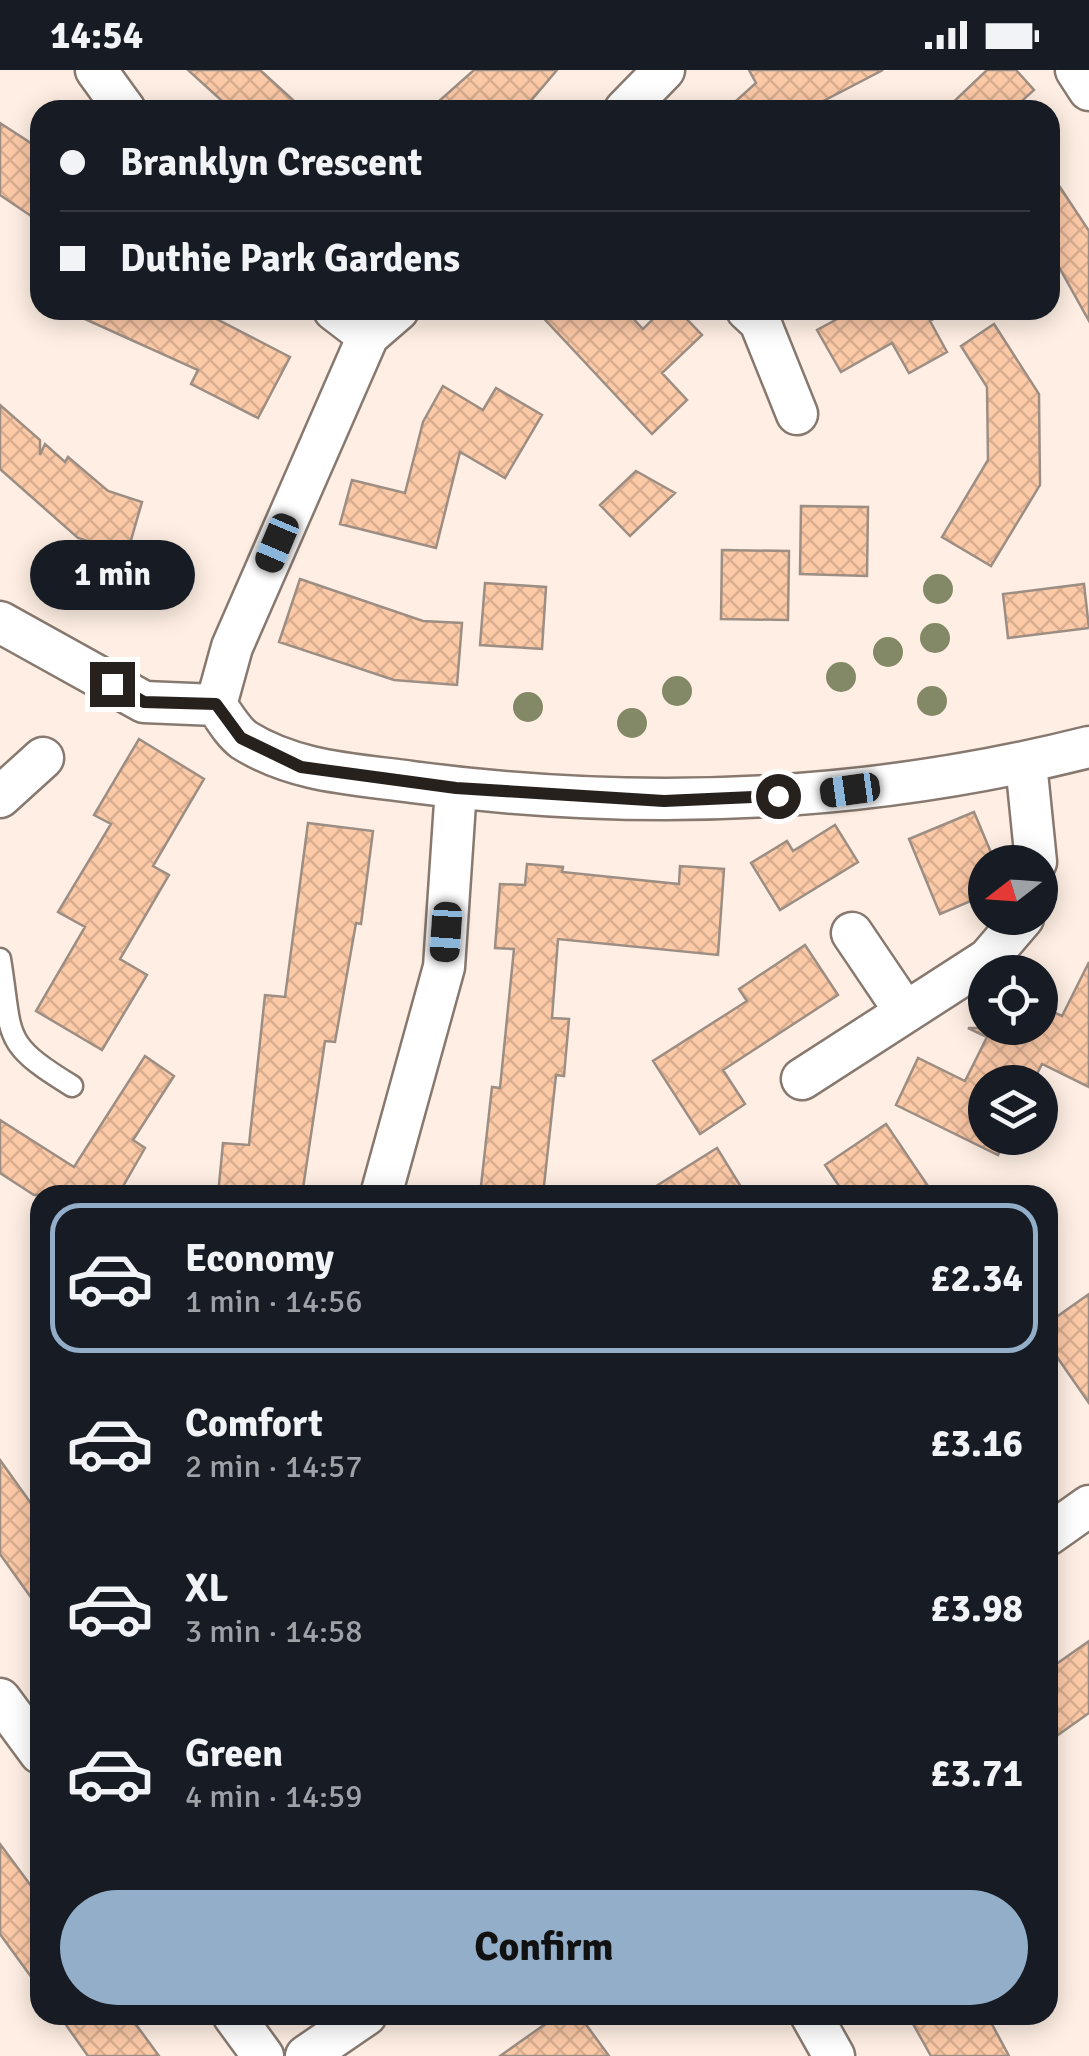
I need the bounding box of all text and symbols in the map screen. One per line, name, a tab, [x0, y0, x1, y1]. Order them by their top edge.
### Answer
text: 14:54	[50, 12, 143, 59]
text: Branklyn Crescent	[120, 139, 422, 186]
text: Duthie Park Gardens	[120, 235, 460, 282]
car	[251, 510, 303, 576]
callout: 1 min	[29, 539, 194, 609]
text: 1 min	[74, 555, 151, 594]
route end	[90, 662, 135, 707]
car	[818, 771, 882, 809]
route start	[756, 774, 801, 819]
north arrow	[968, 845, 1058, 935]
map controls	[968, 845, 1058, 1155]
car	[429, 901, 463, 963]
button: locate	[968, 955, 1058, 1045]
button: layers	[968, 1065, 1058, 1155]
icon: car	[65, 1233, 155, 1323]
text: Economy	[185, 1235, 334, 1282]
text: £2.34	[930, 1255, 1023, 1302]
text: 1 min · 14:56	[185, 1282, 363, 1321]
icon: car	[65, 1398, 155, 1488]
text: Comfort	[185, 1400, 323, 1447]
text: £3.16	[930, 1420, 1023, 1467]
text: 2 min · 14:57	[185, 1447, 363, 1486]
icon: car	[65, 1563, 155, 1653]
text: XL	[185, 1565, 228, 1612]
text: £3.98	[930, 1585, 1023, 1632]
text: 3 min · 14:58	[185, 1612, 363, 1651]
icon: car	[65, 1728, 155, 1818]
text: Green	[185, 1730, 283, 1777]
text: £3.71	[930, 1750, 1023, 1797]
text: 4 min · 14:59	[185, 1777, 363, 1816]
button: Confirm	[60, 1890, 1028, 2005]

